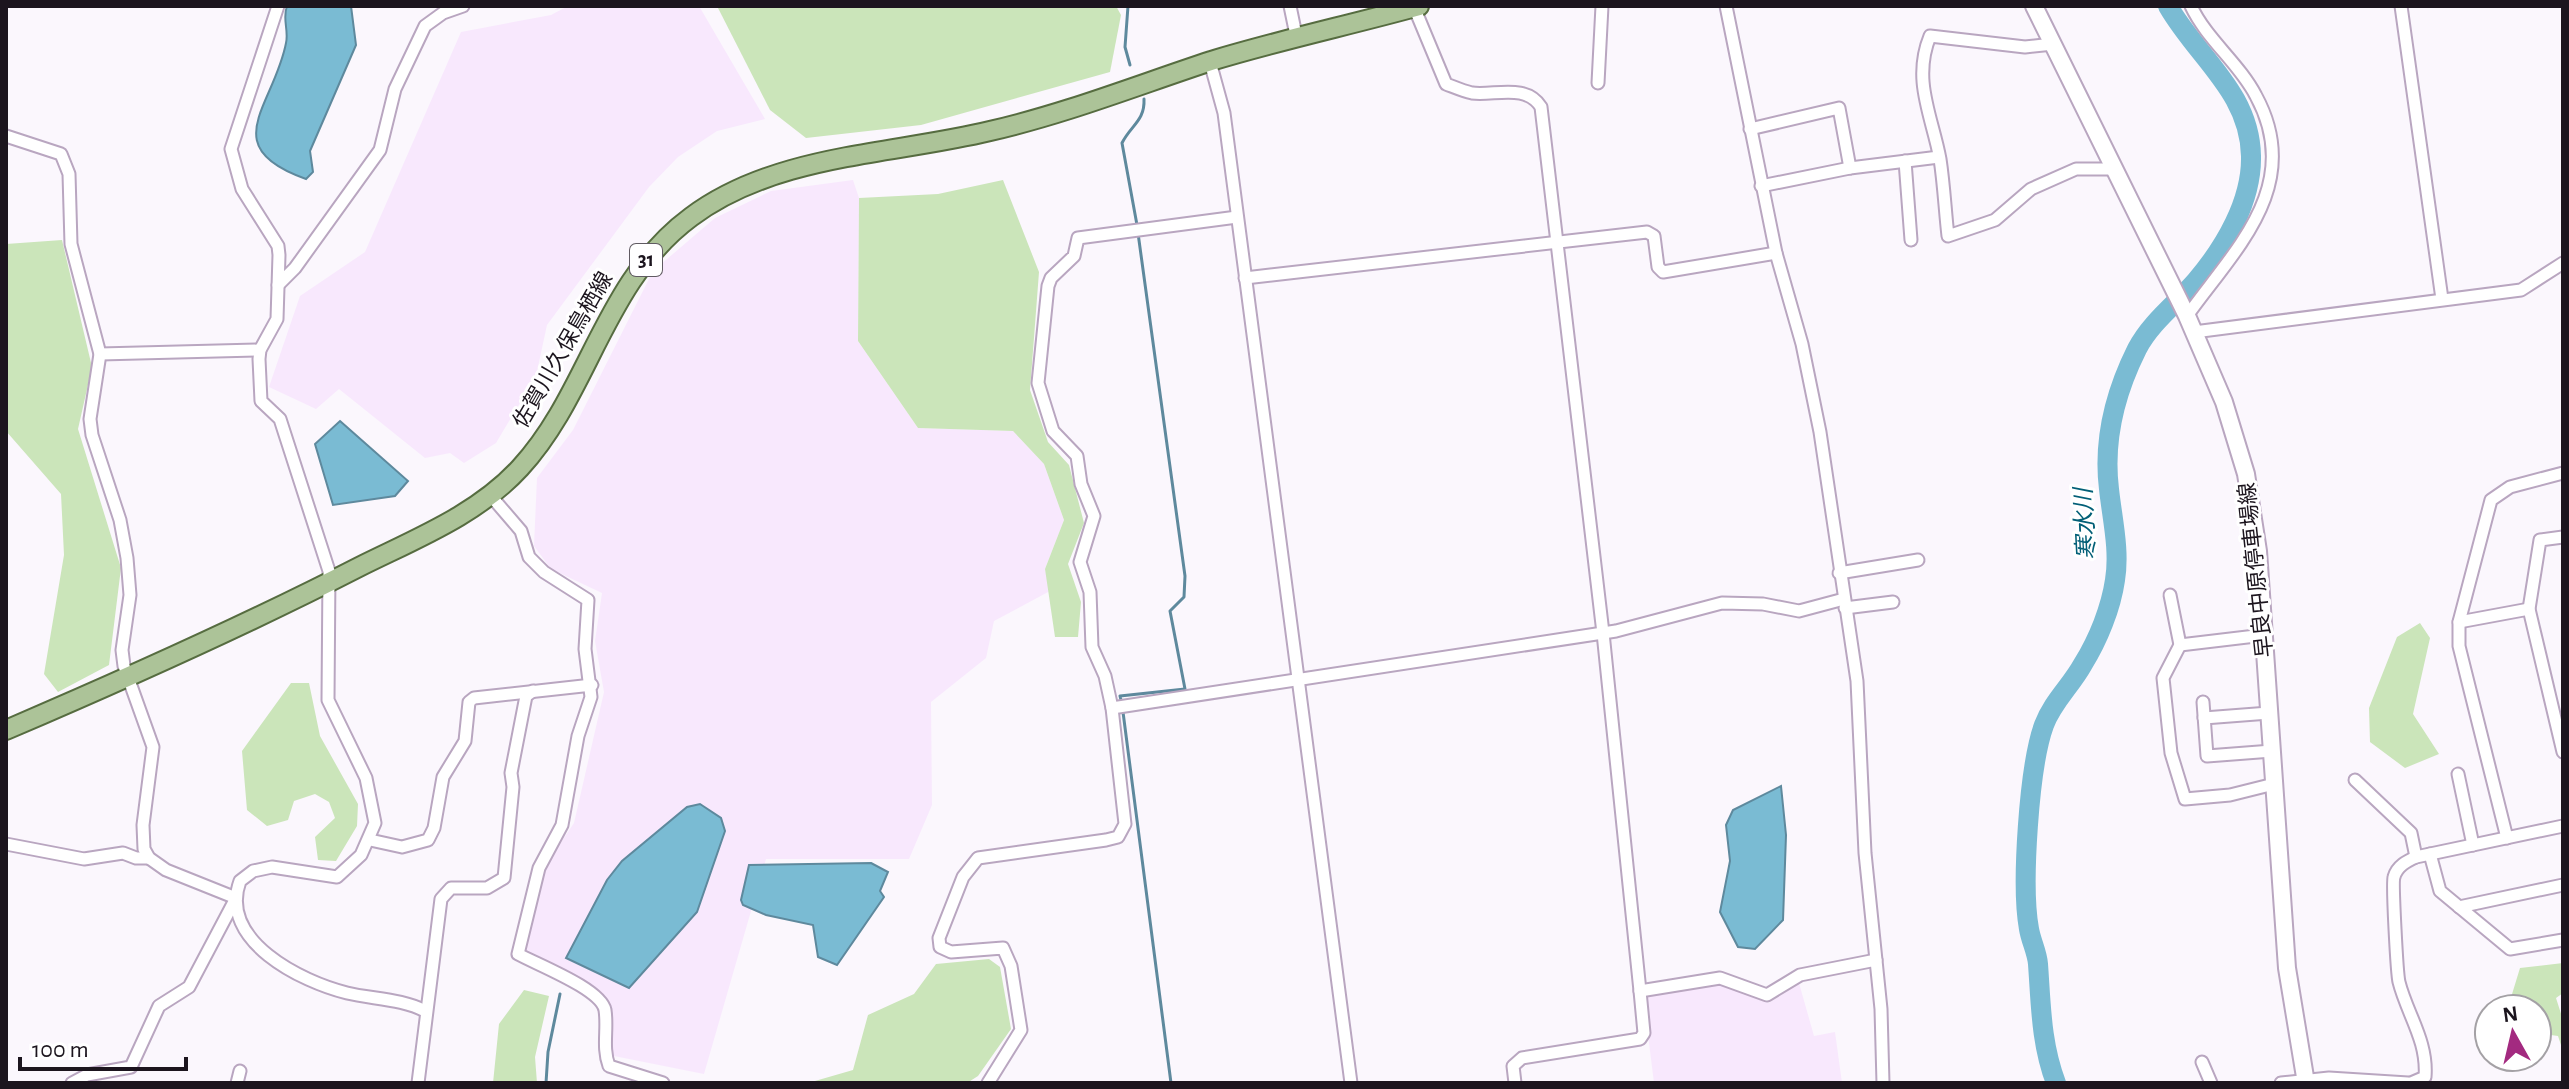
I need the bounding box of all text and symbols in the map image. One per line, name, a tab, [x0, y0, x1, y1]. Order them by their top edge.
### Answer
road number: 31	[630, 244, 662, 276]
street label: 佐賀川久保鳥栖線	[509, 268, 617, 432]
street label: 早良中原停車場線	[2235, 481, 2276, 659]
water label: 寒水川	[2070, 484, 2100, 561]
north arrow	[2473, 993, 2553, 1073]
text: N	[2501, 1002, 2519, 1026]
scale bar	[20, 1021, 186, 1071]
text: 100 m	[32, 1038, 89, 1062]

